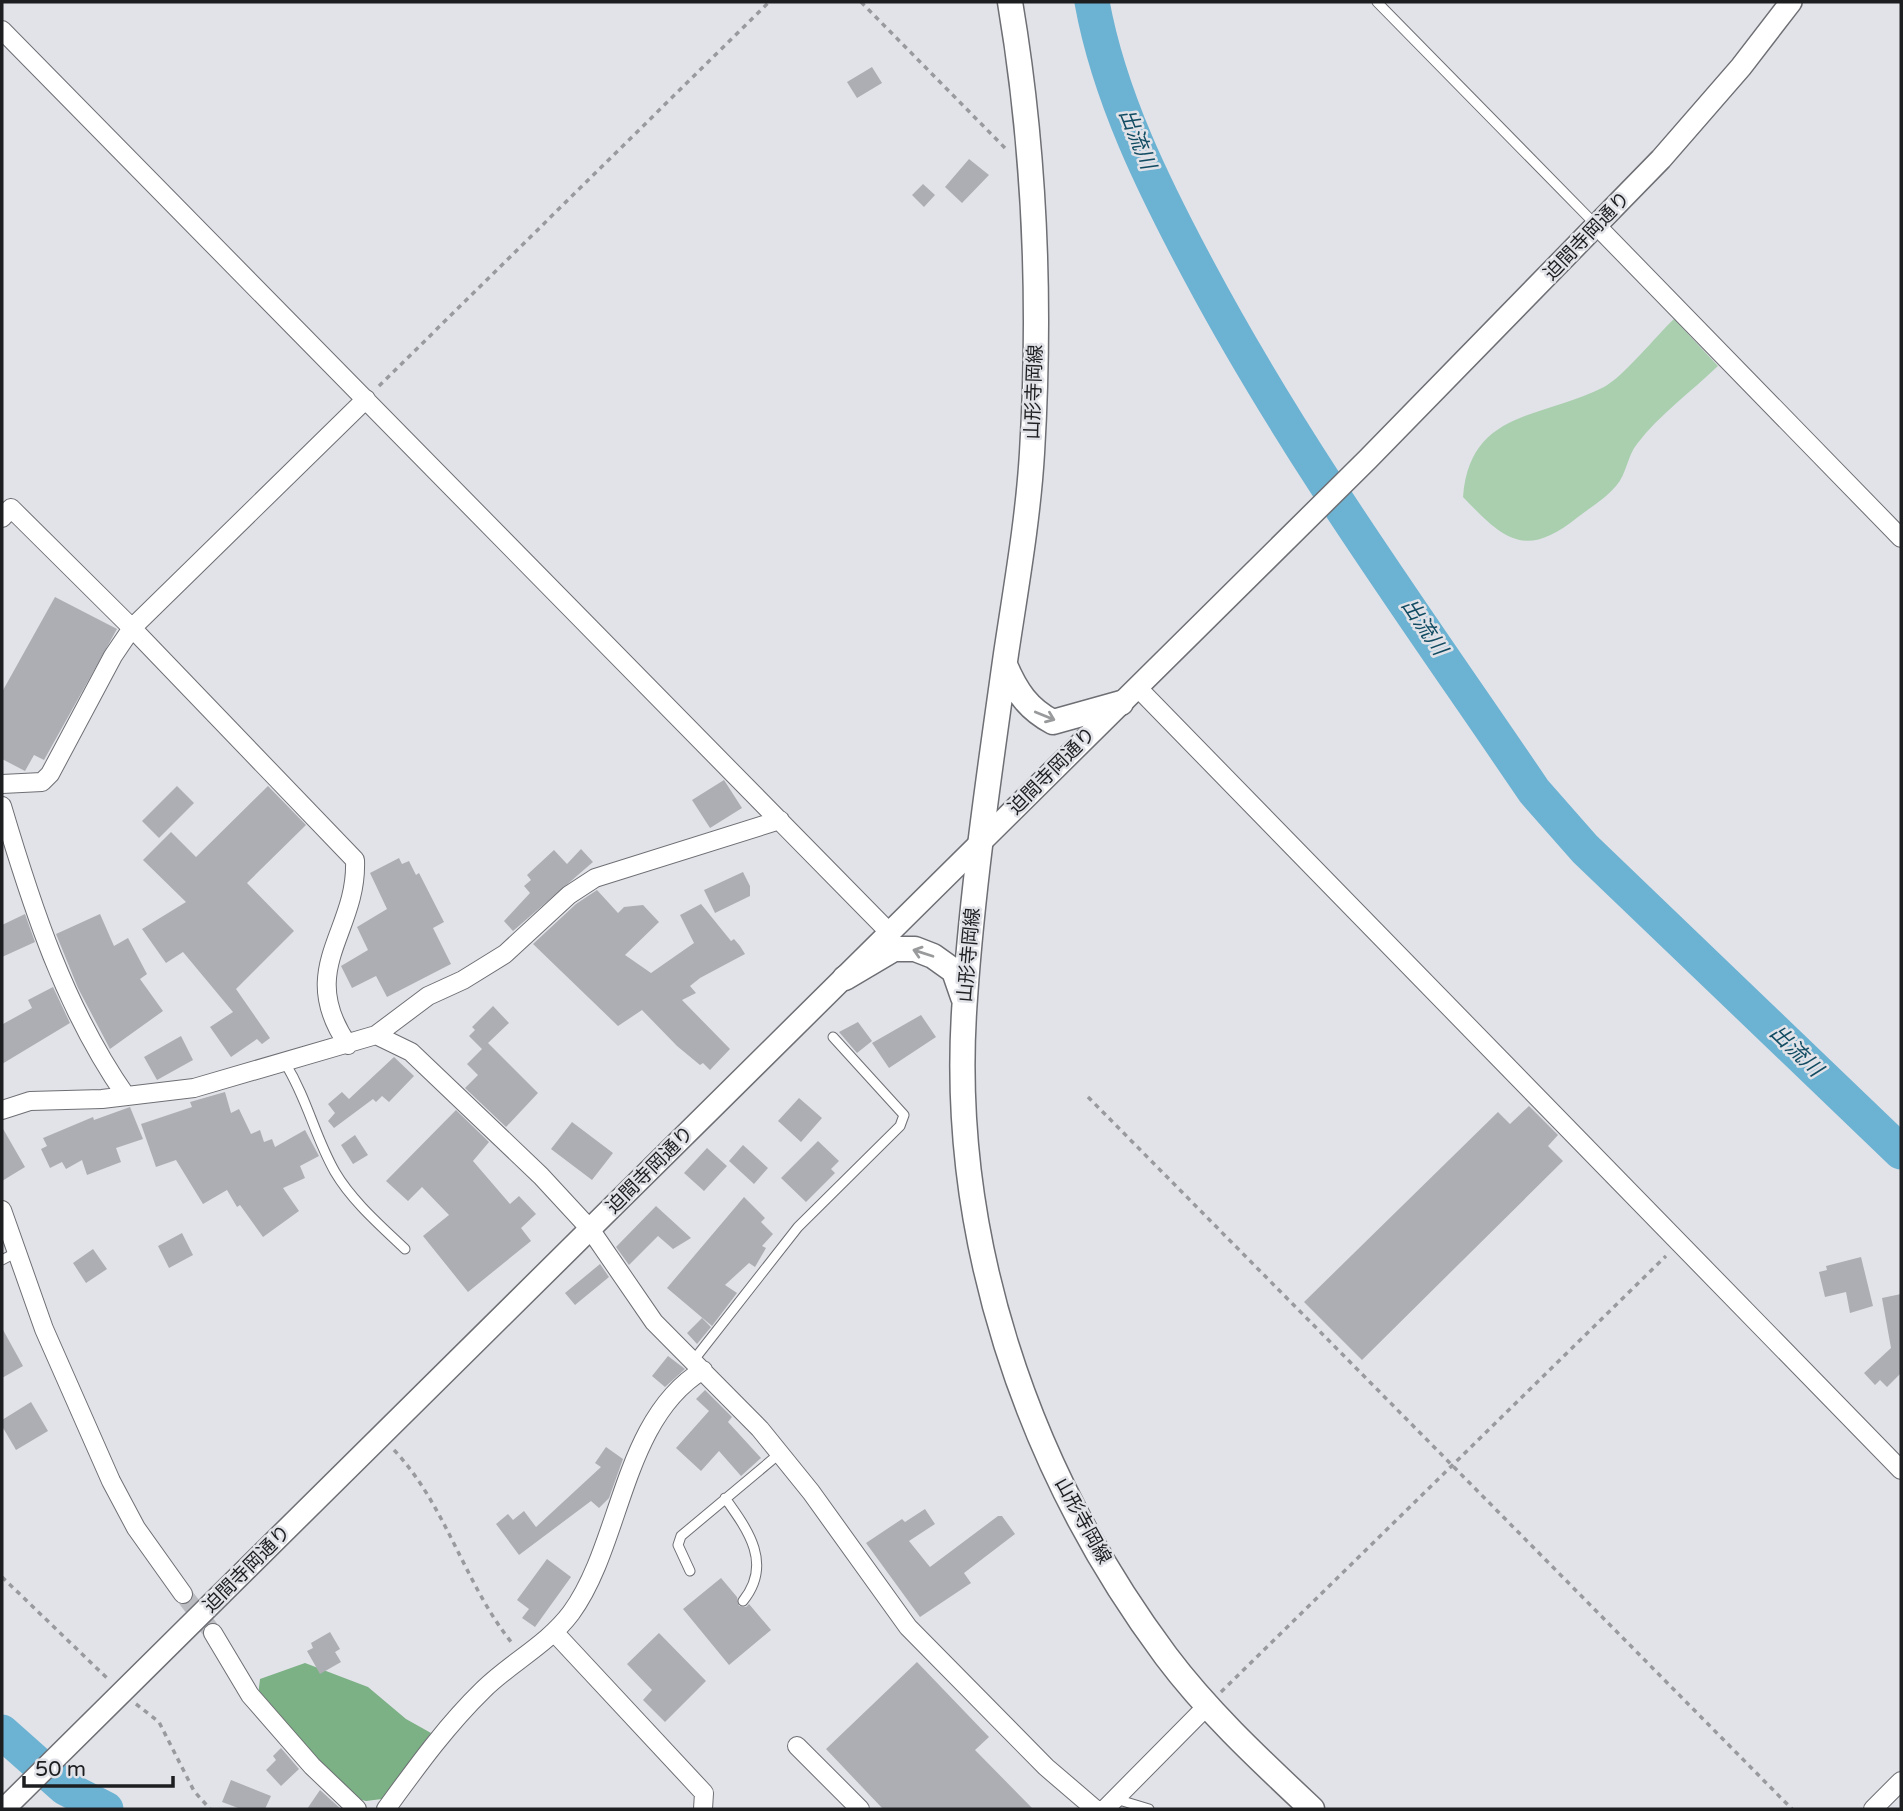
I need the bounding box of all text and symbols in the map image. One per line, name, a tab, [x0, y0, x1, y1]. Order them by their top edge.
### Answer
water label: 出流川	[1114, 105, 1161, 175]
street label: 迫間寺岡通り	[1539, 187, 1635, 285]
street label: 山形寺岡線	[1021, 344, 1047, 440]
water label: 出流川	[1396, 594, 1453, 662]
one-way arrow	[1034, 711, 1055, 724]
street label: 迫間寺岡通り	[1004, 723, 1100, 819]
street label: 山形寺岡線	[954, 907, 984, 1003]
one-way arrow	[912, 945, 934, 958]
water label: 出流川	[1765, 1020, 1829, 1083]
street label: 迫間寺岡通り	[602, 1122, 698, 1218]
street label: 山形寺岡線	[1050, 1474, 1116, 1568]
street label: 迫間寺岡通り	[199, 1521, 295, 1617]
scale bar	[24, 1744, 173, 1788]
text: 50 m	[35, 1757, 86, 1782]

